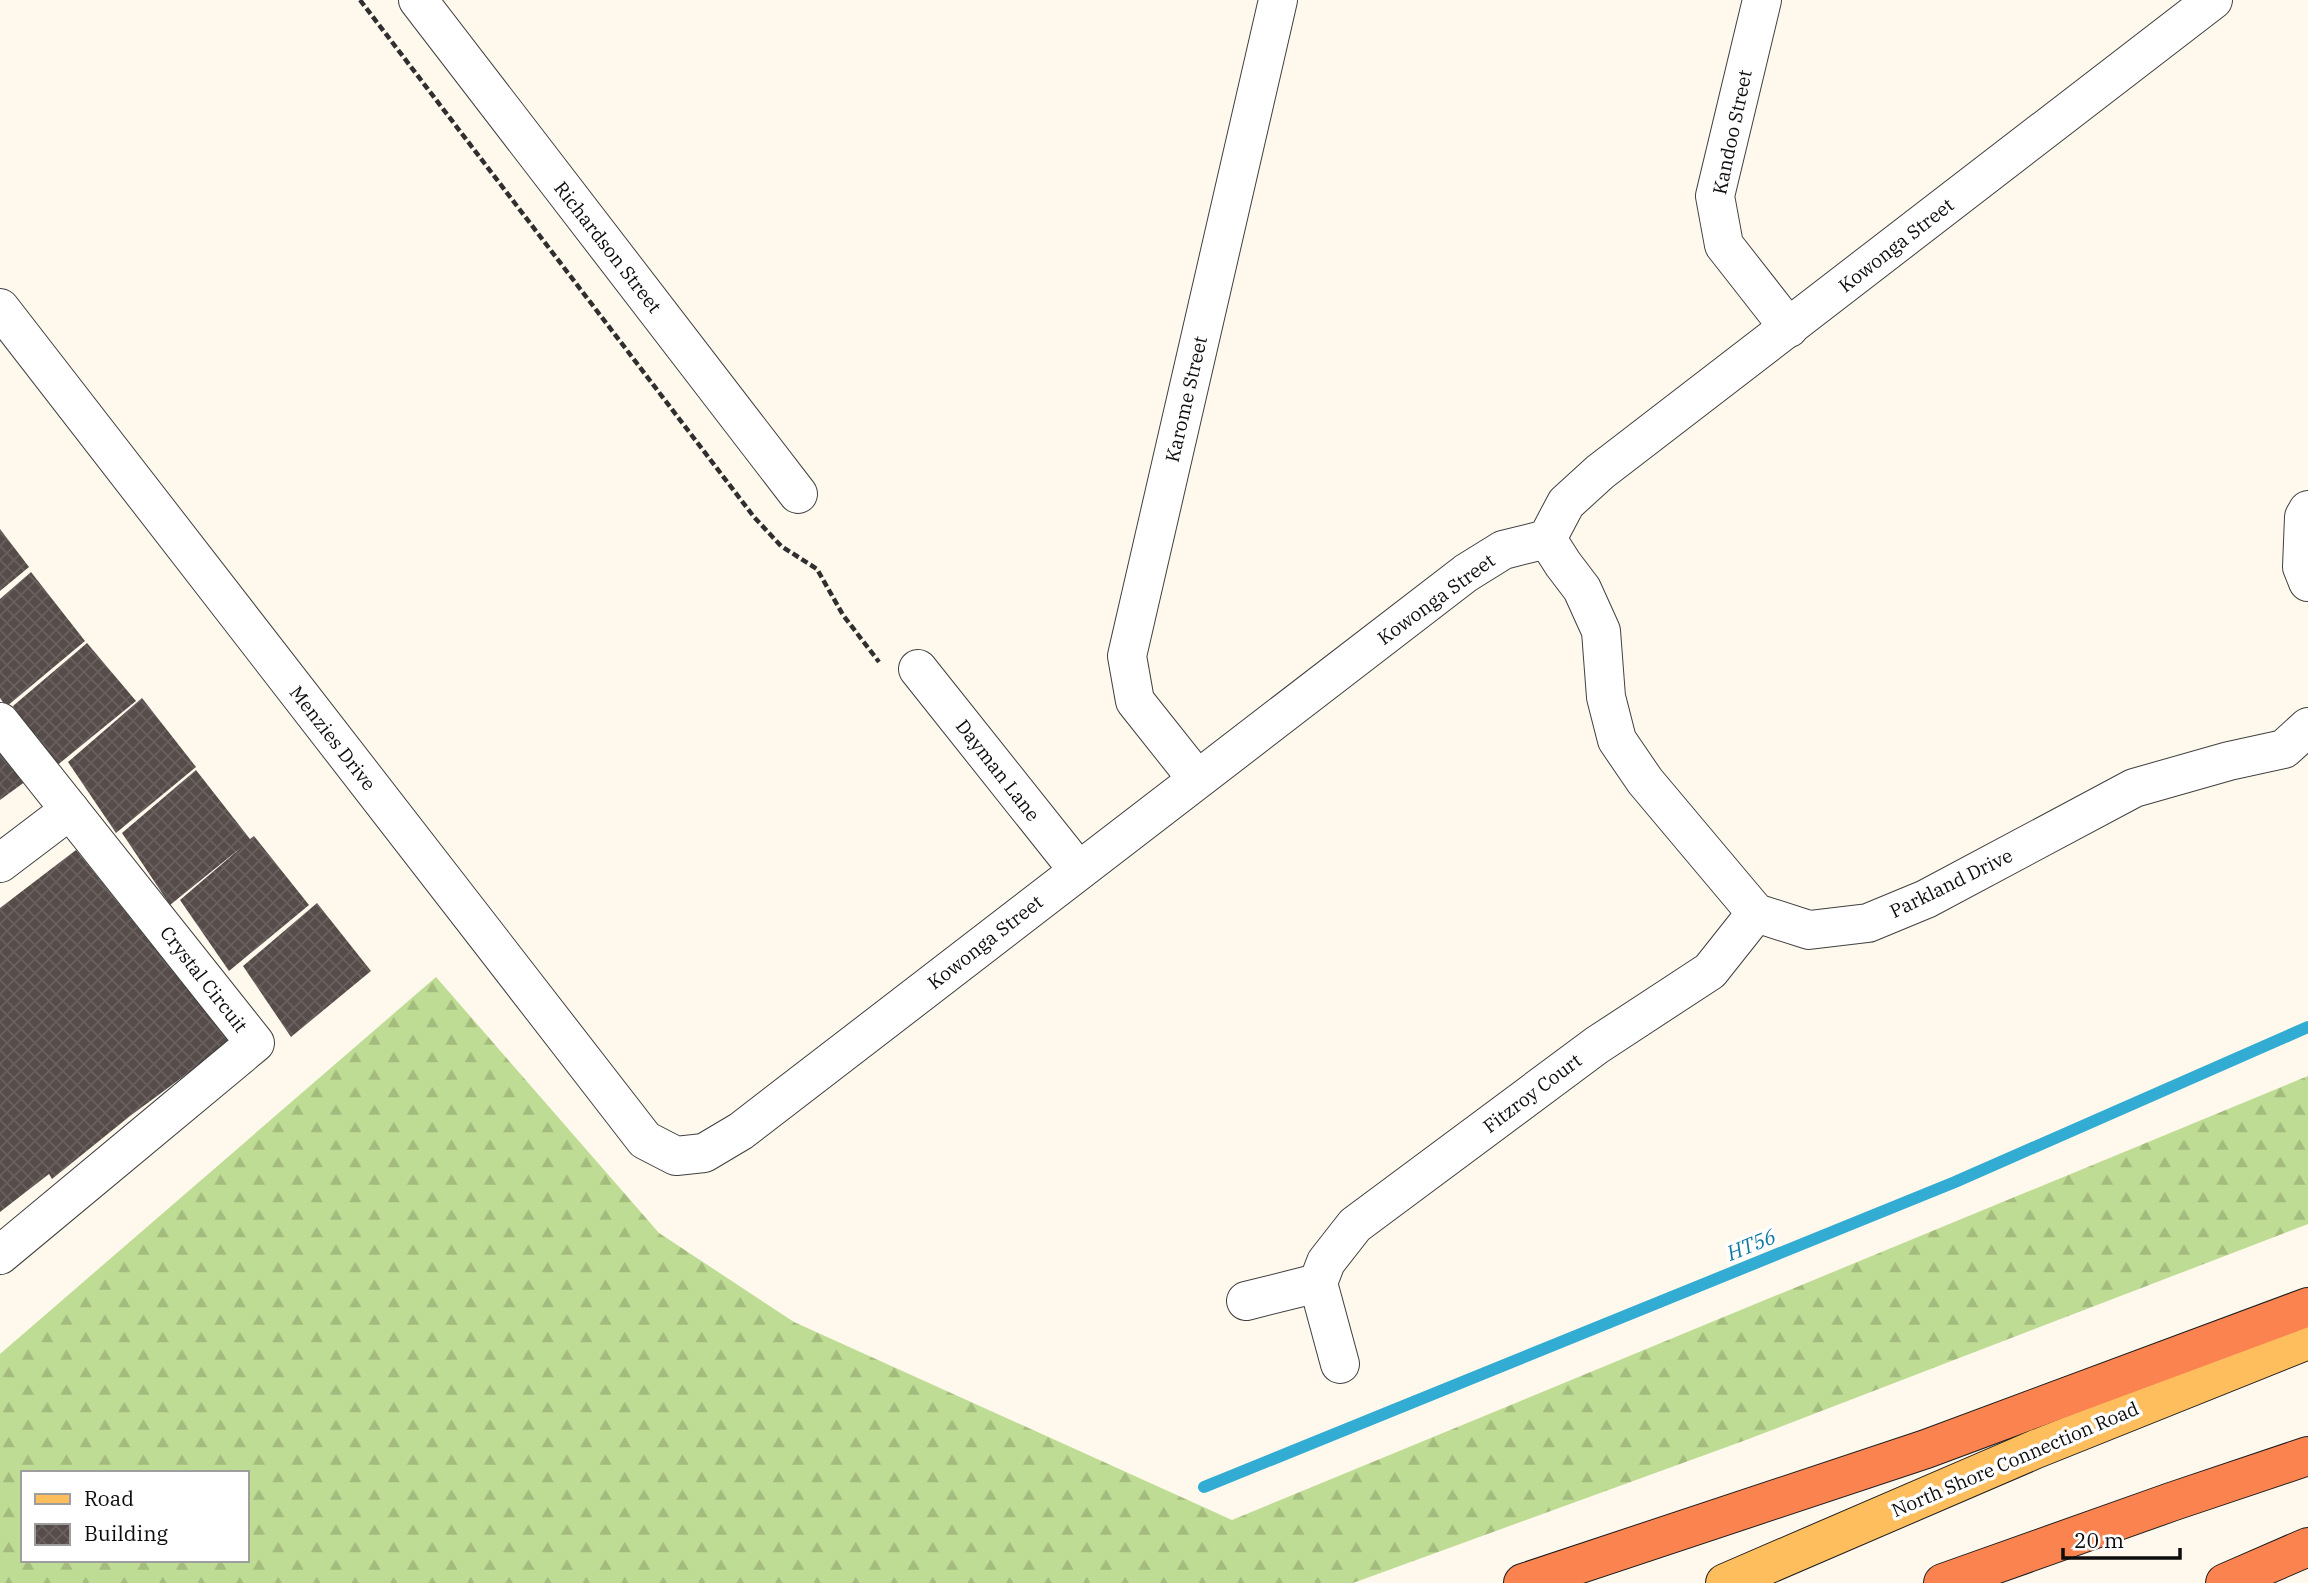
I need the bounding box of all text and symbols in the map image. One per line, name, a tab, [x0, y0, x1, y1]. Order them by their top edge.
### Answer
street label: Kandoo Street	[1707, 67, 1757, 196]
street label: Richardson Street	[549, 176, 667, 318]
street label: Kowonga Street	[1834, 192, 1959, 297]
street label: Karome Street	[1160, 333, 1212, 464]
street label: Kowonga Street	[1373, 548, 1500, 650]
street label: Menzies Drive	[285, 681, 381, 795]
street label: Dayman Lane	[951, 714, 1045, 826]
street label: Parkland Drive	[1886, 843, 2016, 923]
street label: Kowonga Street	[923, 889, 1048, 994]
street label: Crystal Circuit	[155, 921, 253, 1037]
street label: Fitzroy Court	[1478, 1048, 1586, 1138]
water label: HT56	[1721, 1221, 1780, 1267]
street label: North Shore Connection Road	[1888, 1396, 2142, 1522]
legend	[21, 1471, 248, 1562]
text: Road	[84, 1484, 134, 1512]
scale bar	[2063, 1516, 2180, 1560]
text: Building	[84, 1519, 169, 1547]
text: 20 m	[2074, 1526, 2124, 1554]

